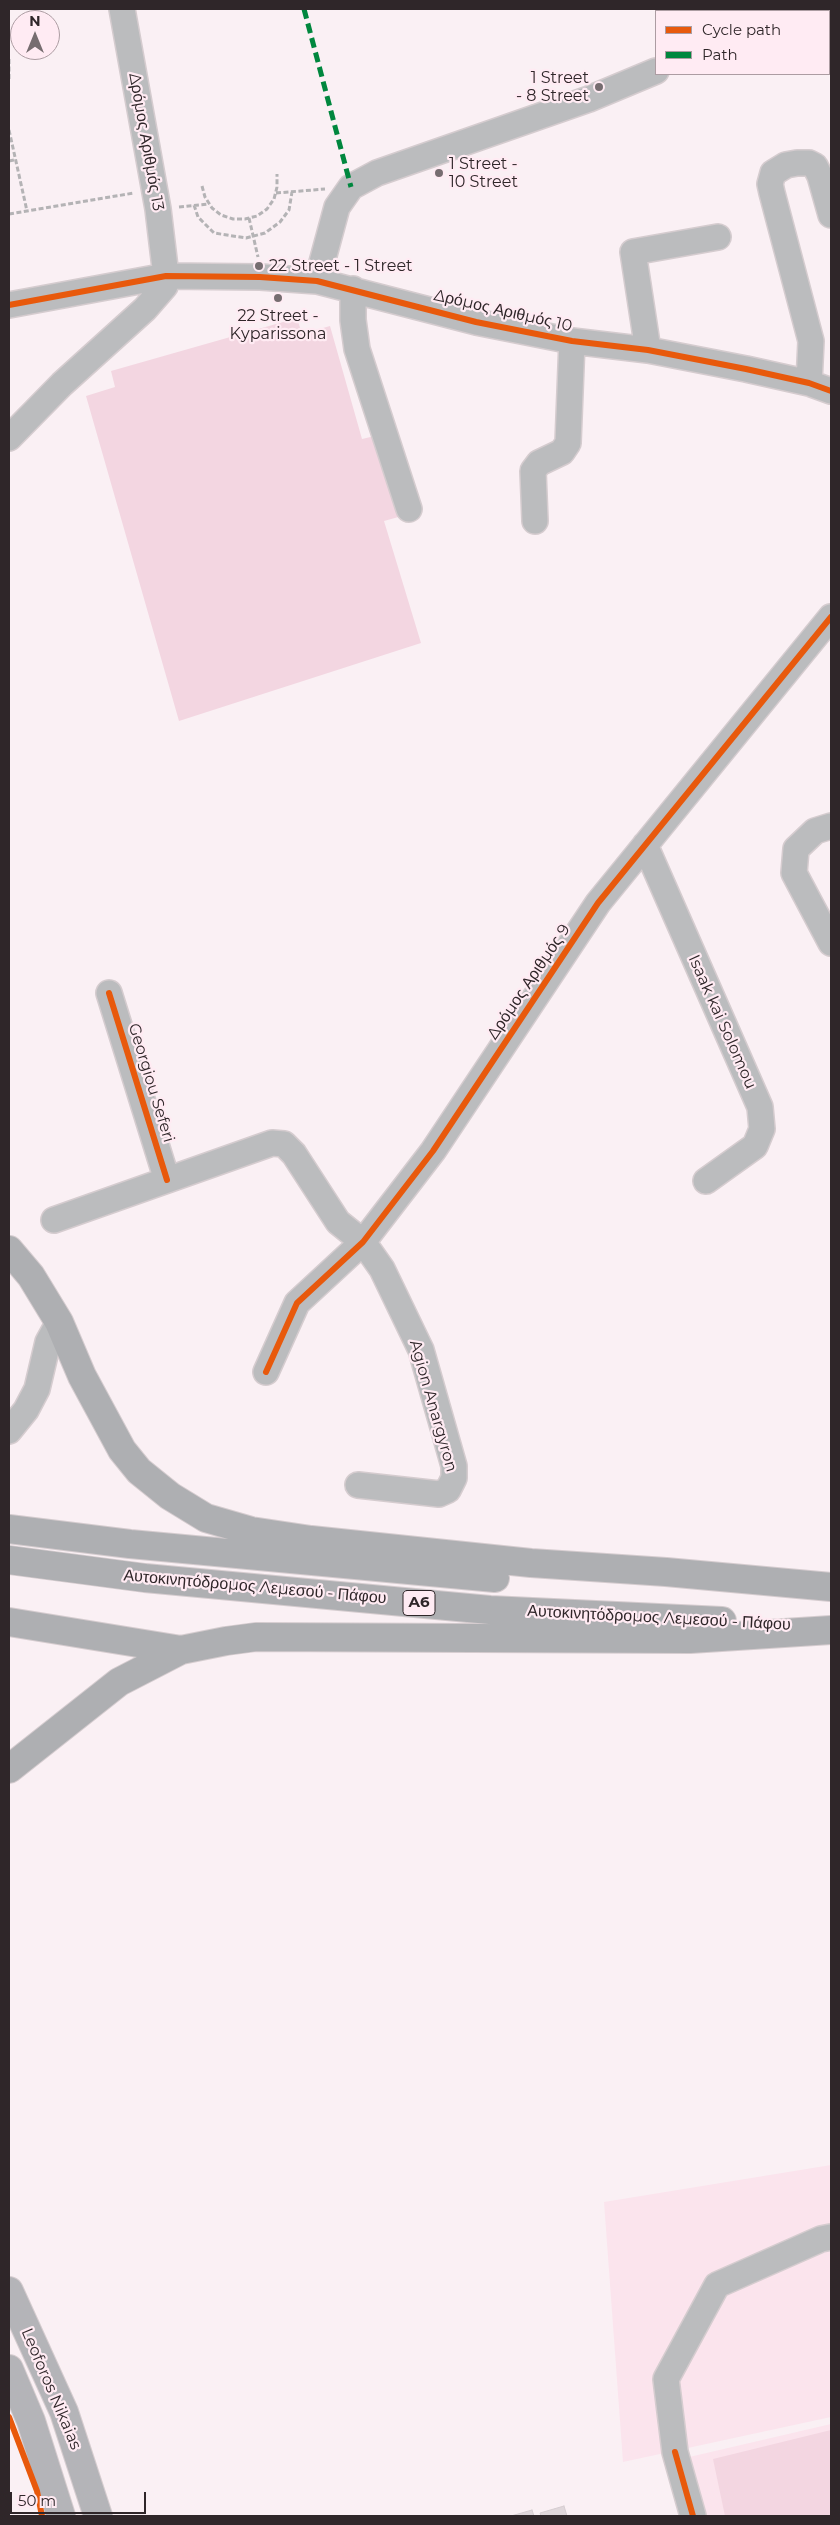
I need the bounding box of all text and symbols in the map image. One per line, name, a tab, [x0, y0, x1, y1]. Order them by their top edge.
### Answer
north arrow	[10, 10, 60, 60]
legend	[655, 10, 830, 75]
text: N	[29, 12, 41, 30]
text: Cycle path	[702, 20, 781, 39]
text: Path	[702, 45, 738, 64]
place label: 1 Street - 8 Street	[516, 68, 589, 106]
street label: Δρόμος Αριθμός 13	[124, 71, 168, 213]
marker: 1 Street - 8 Street	[593, 81, 605, 93]
place label: 1 Street - 10 Street	[449, 154, 518, 192]
marker: 1 Street - 10 Street	[433, 167, 445, 179]
place label: 22 Street - 1 Street	[269, 256, 413, 276]
marker: 22 Street - 1 Street	[253, 260, 265, 272]
street label: Δρόμος Αριθμός 10	[432, 286, 574, 336]
marker: 22 Street - Kyparissona	[272, 292, 284, 304]
place label: 22 Street - Kyparissona	[230, 306, 326, 344]
street label: Δρόμος Αριθμός 9	[483, 921, 575, 1043]
street label: Isaak kai Solomou	[684, 952, 760, 1092]
street label: Georgiou Seferi	[124, 1021, 178, 1145]
street label: Agion Anargyron	[405, 1338, 461, 1474]
street label: Αυτοκινητόδρομος Λεμεσού - Πάφου	[123, 1566, 387, 1608]
road number: A6	[403, 1590, 435, 1616]
street label: Αυτοκινητόδρομος Λεμεσού - Πάφου	[527, 1602, 791, 1634]
street label: Leoforos Nikaias	[17, 2325, 85, 2453]
scale bar	[12, 2482, 149, 2514]
text: 50 m	[18, 2491, 56, 2510]

